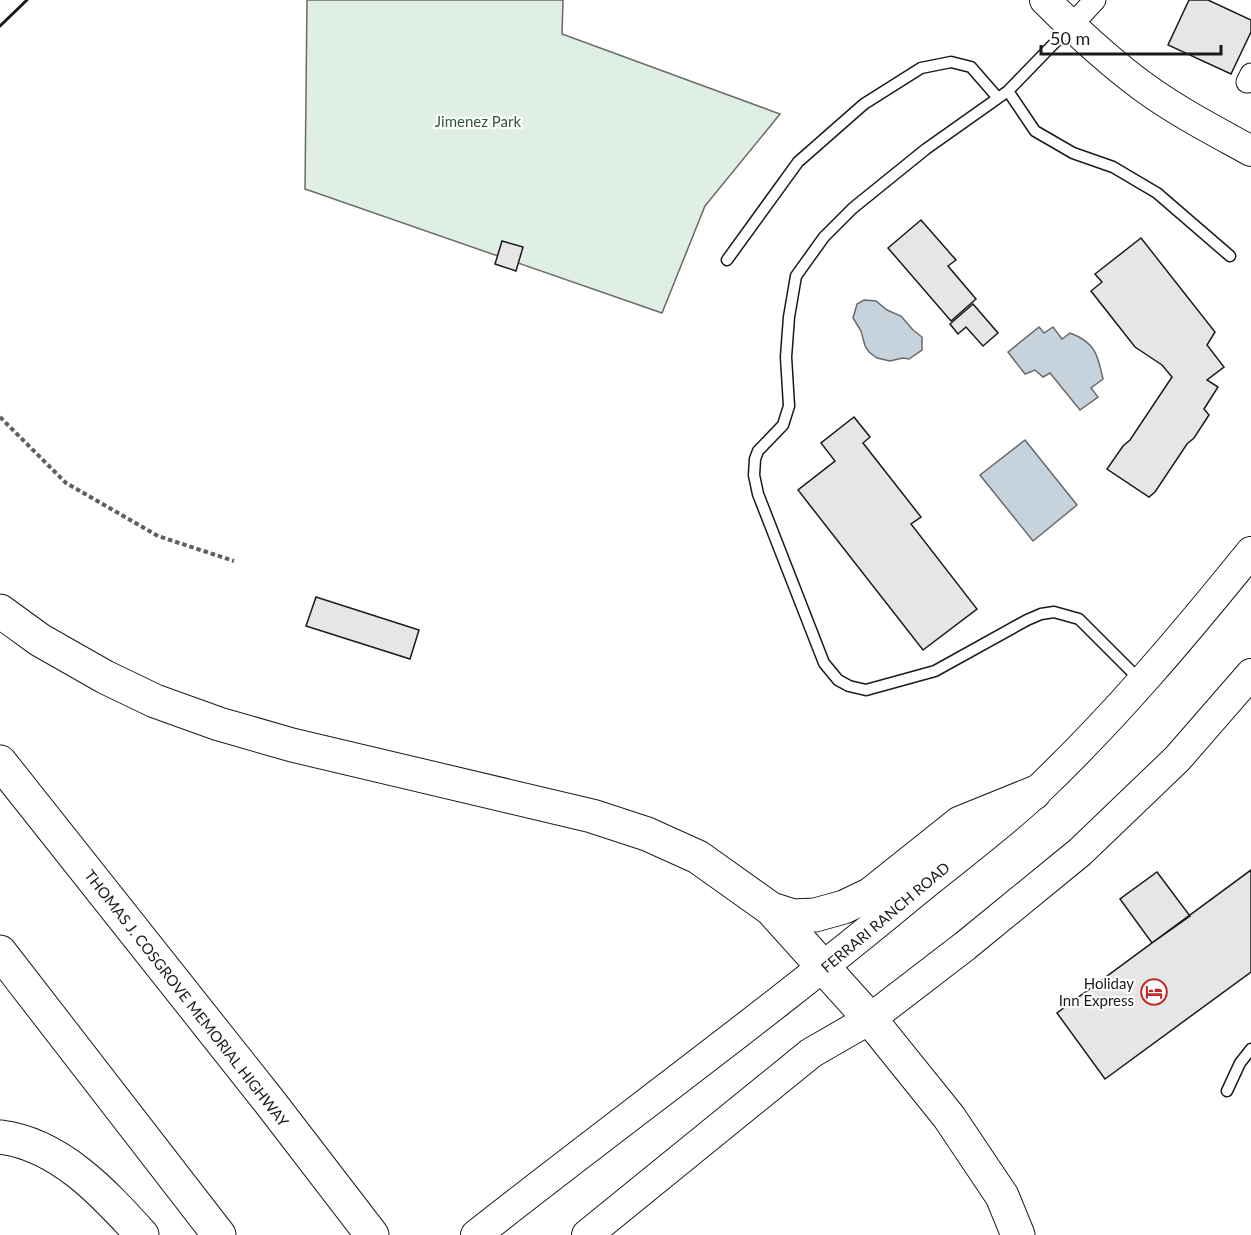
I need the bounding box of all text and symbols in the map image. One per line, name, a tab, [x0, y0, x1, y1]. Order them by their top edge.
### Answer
scale bar	[1041, 18, 1221, 56]
text: 50 m	[1050, 27, 1090, 49]
park label: Jimenez Park	[435, 112, 522, 130]
street label: FERRARI RANCH ROAD	[817, 858, 953, 976]
street label: THOMAS J. COSGROVE MEMORIAL HIGHWAY	[81, 866, 293, 1130]
place label: Holiday Inn Express	[1059, 974, 1134, 1009]
hotel icon: Holiday Inn Express	[1139, 977, 1169, 1007]

